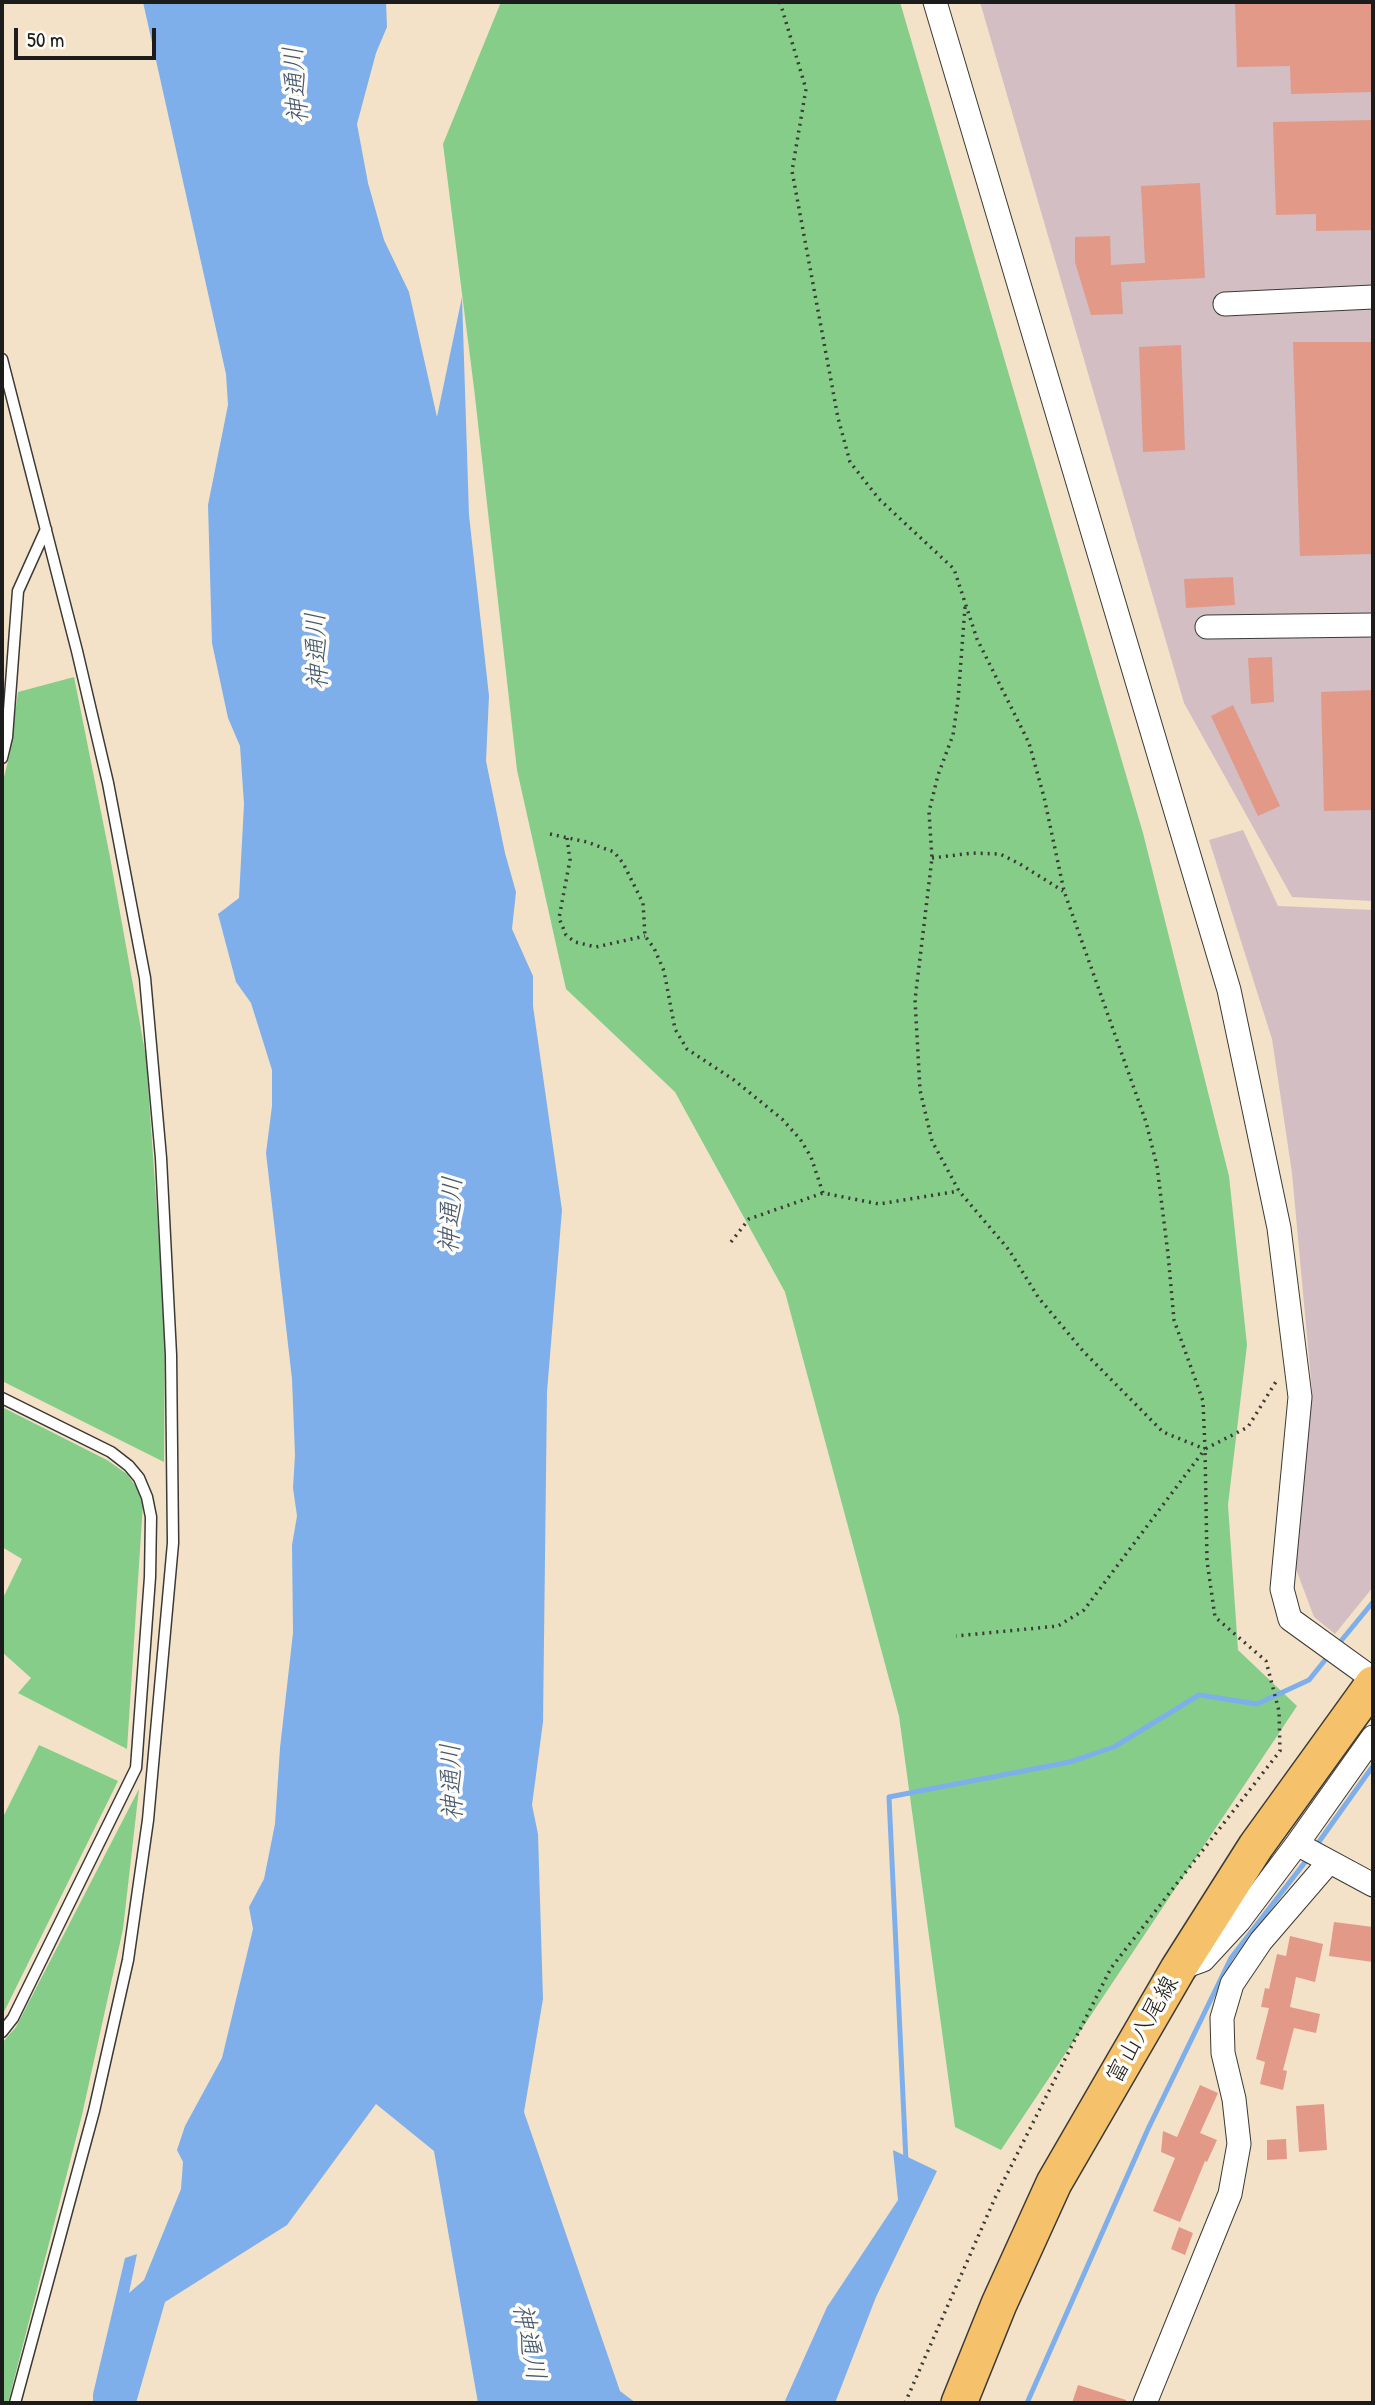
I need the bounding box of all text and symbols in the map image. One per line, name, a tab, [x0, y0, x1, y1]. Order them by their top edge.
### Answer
scale bar	[18, 14, 159, 58]
text: 50 m	[27, 25, 64, 54]
water label: 神通川	[279, 45, 315, 125]
water label: 神通川	[301, 611, 335, 691]
water label: 神通川	[434, 1175, 470, 1255]
water label: 神通川	[436, 1742, 470, 1822]
street label: 富山八尾線	[1101, 1971, 1185, 2089]
water label: 神通川	[505, 2301, 551, 2383]

